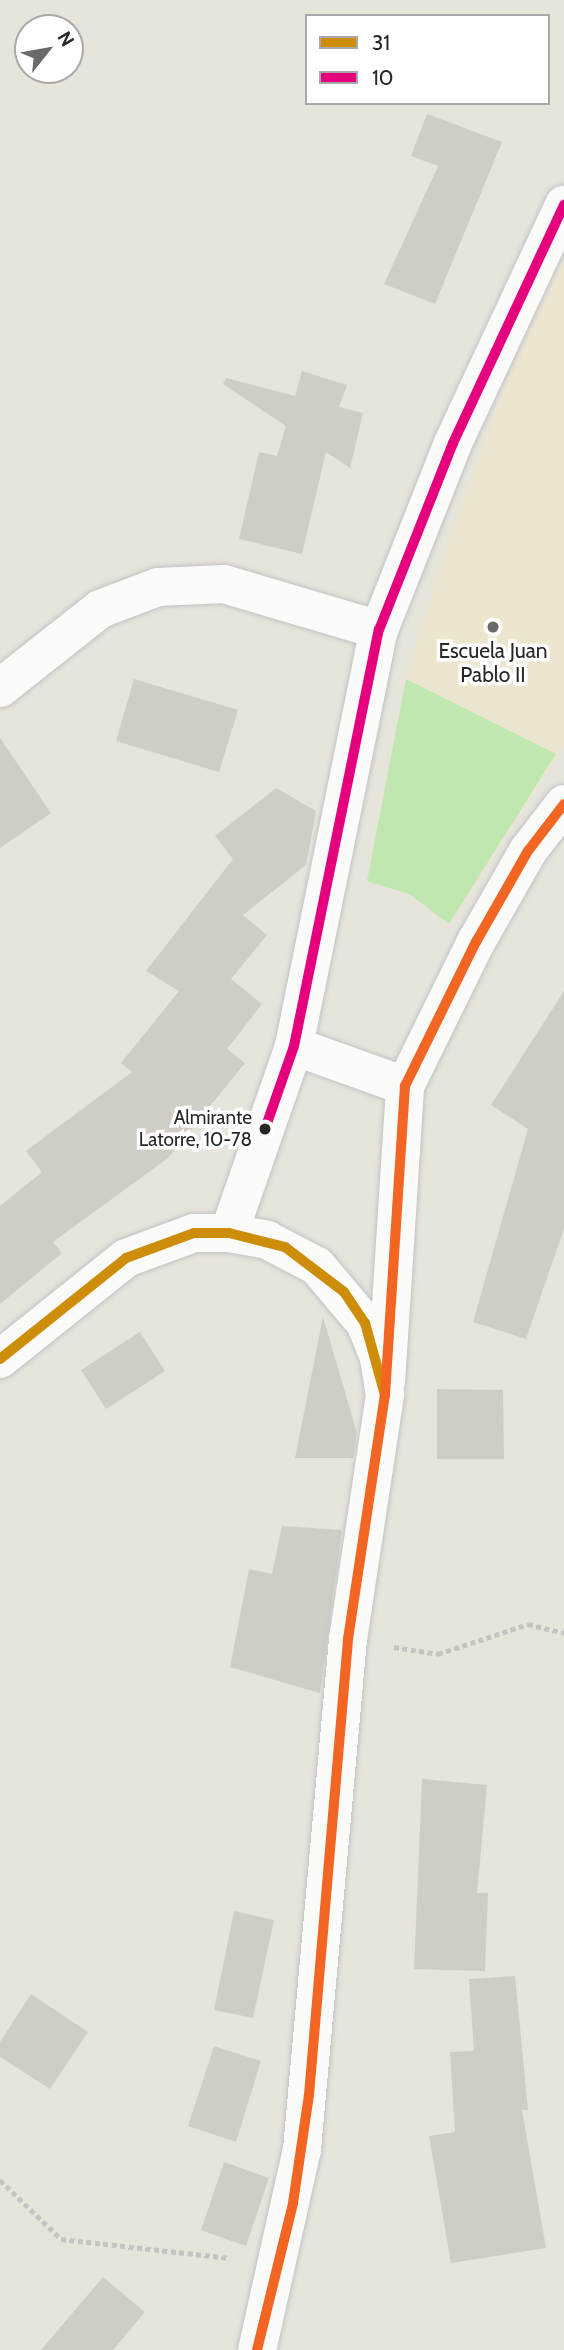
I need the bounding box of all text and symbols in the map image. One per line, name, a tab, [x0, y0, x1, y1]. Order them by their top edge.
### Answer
north arrow	[14, 14, 84, 84]
legend	[305, 14, 550, 105]
text: N	[52, 27, 79, 51]
text: 31	[372, 30, 390, 55]
text: 10	[372, 65, 394, 90]
marker: Escuela Juan Pablo II	[485, 619, 501, 635]
place label: Escuela Juan Pablo II	[438, 638, 548, 688]
place label: Almirante Latorre, 10-78	[139, 1107, 252, 1151]
marker: Almirante Latorre, 10-78	[258, 1122, 272, 1136]

